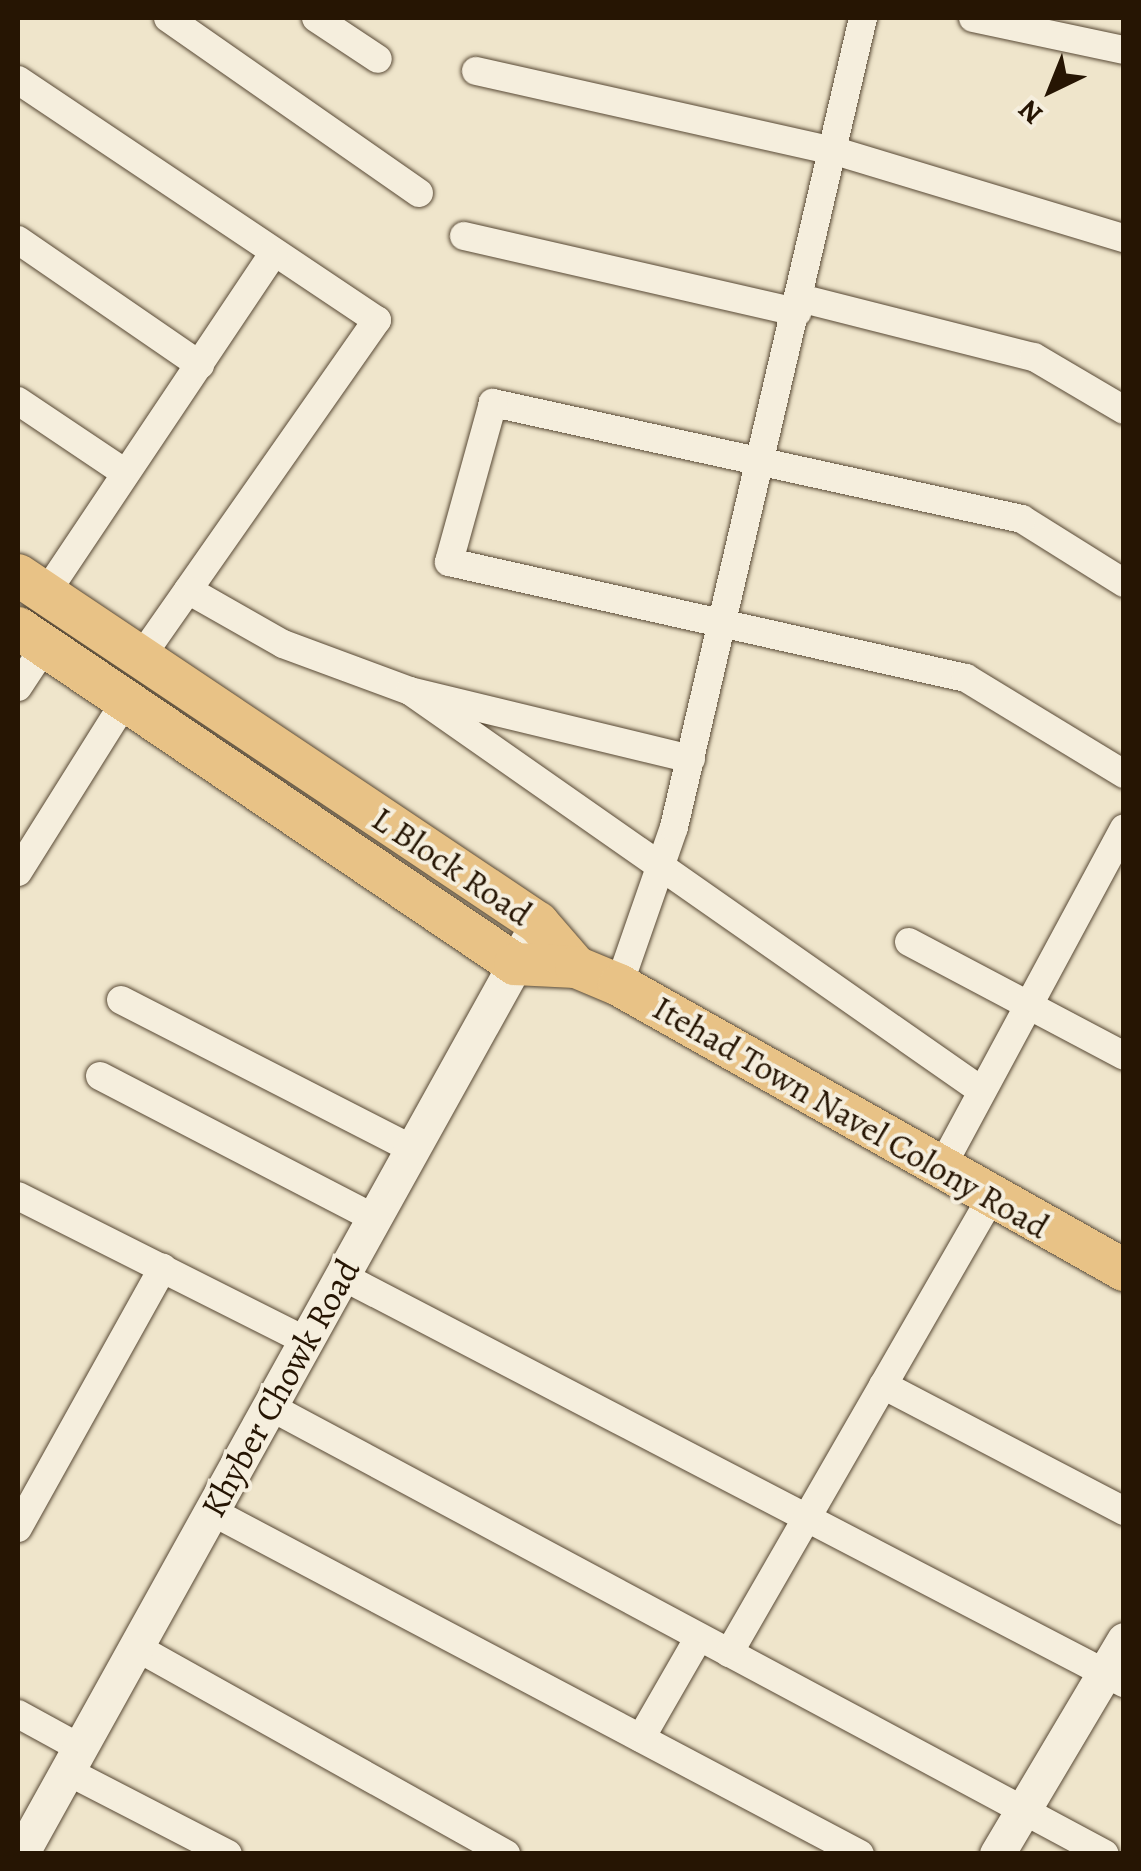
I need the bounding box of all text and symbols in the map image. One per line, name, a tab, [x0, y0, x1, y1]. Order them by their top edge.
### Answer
north arrow	[1001, 40, 1101, 140]
text: N	[1010, 91, 1051, 133]
street label: L Block Road	[364, 797, 540, 935]
street label: Itehad Town Navel Colony Road	[646, 986, 1056, 1248]
street label: Khyber Chowk Road	[192, 1252, 368, 1524]

